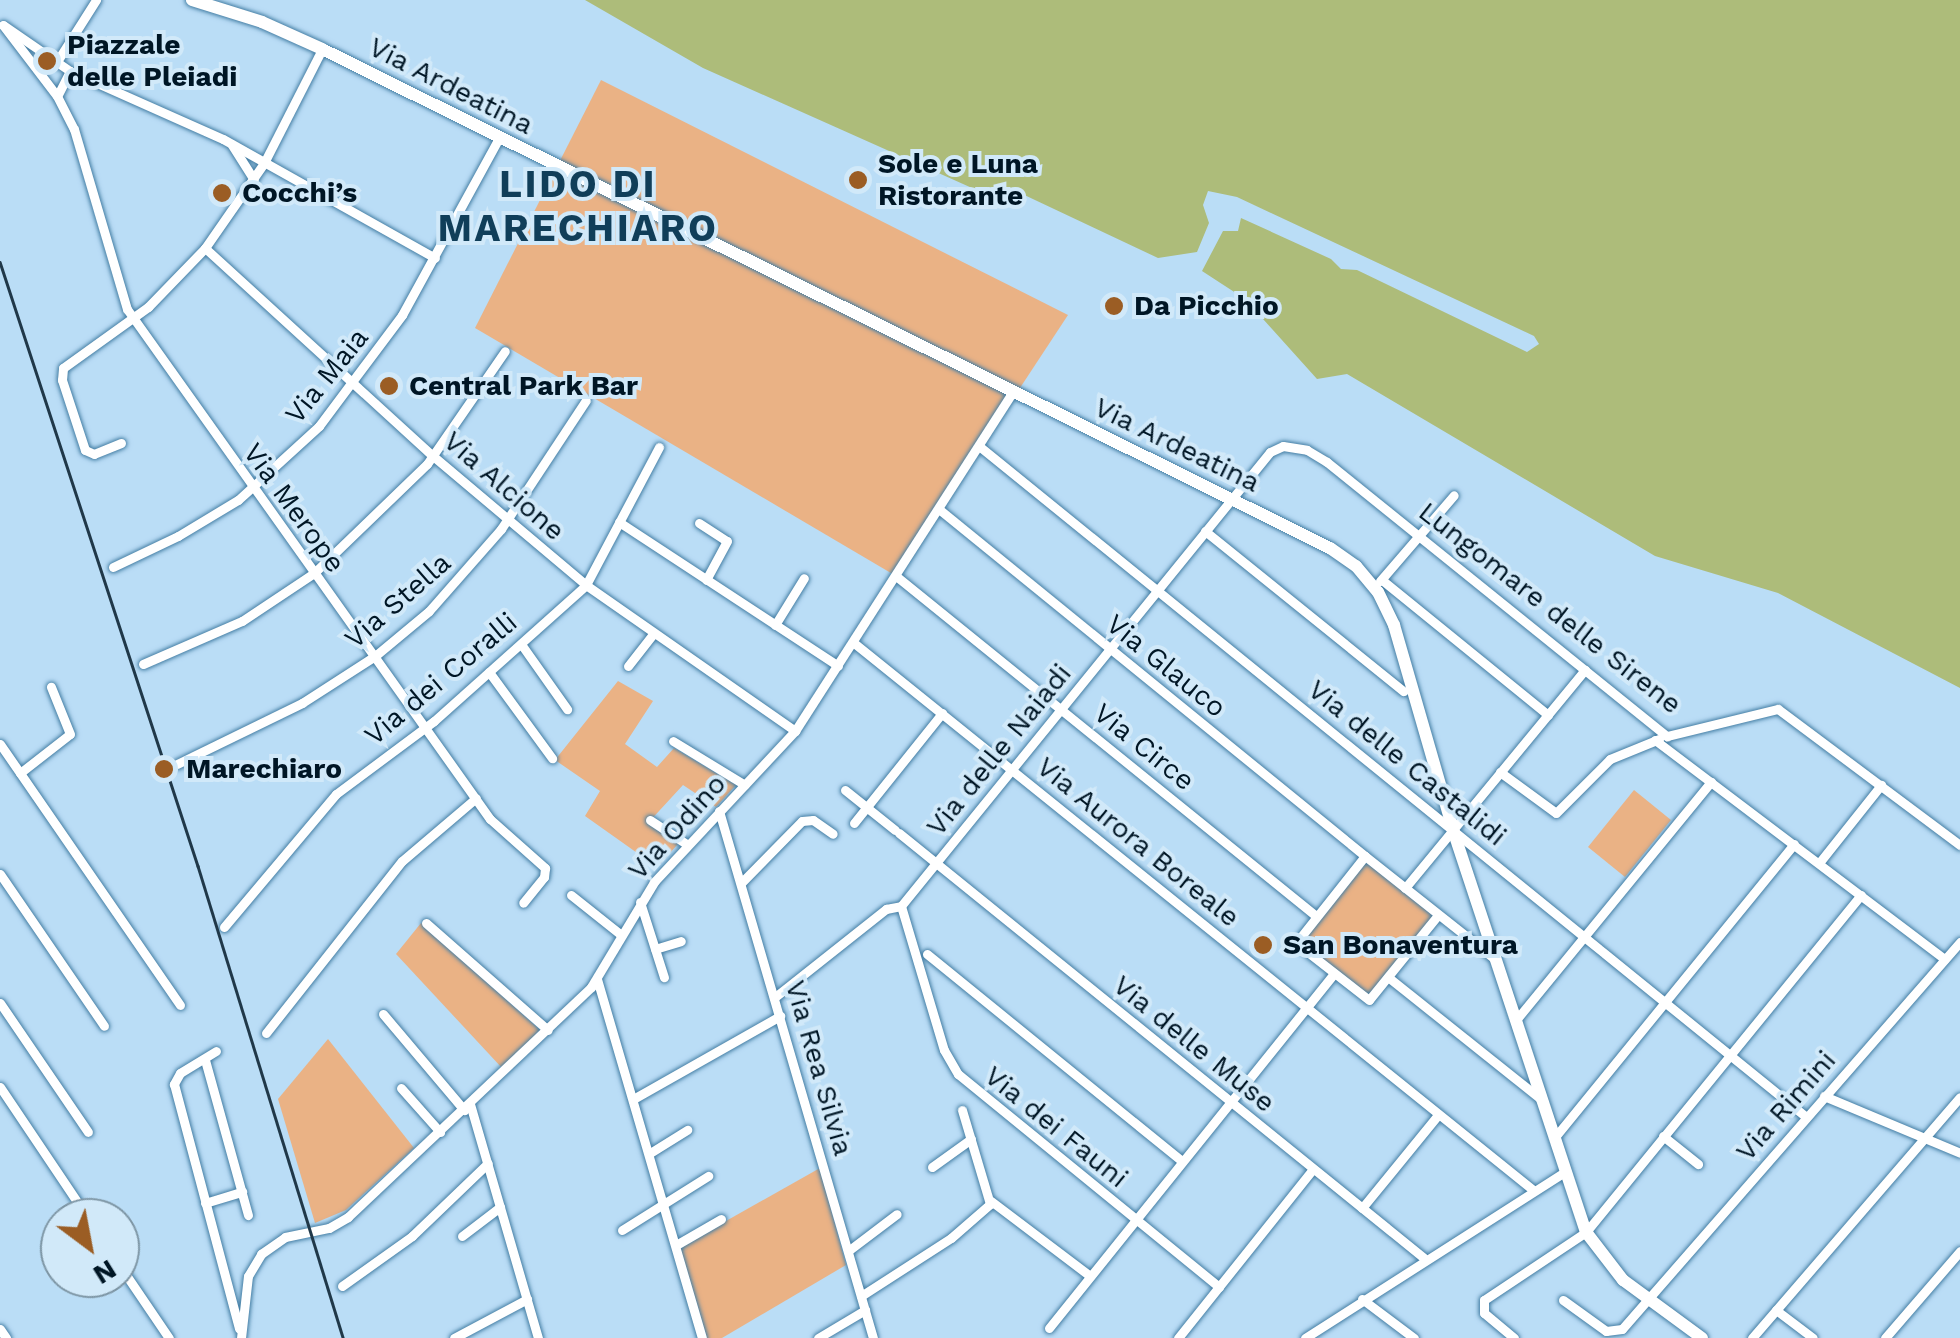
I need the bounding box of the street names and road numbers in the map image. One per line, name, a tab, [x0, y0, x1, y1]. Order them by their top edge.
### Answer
street label: Via Ardeatina	[362, 30, 540, 142]
street label: Via Maia	[278, 321, 376, 431]
street label: Via Ardeatina	[1088, 390, 1266, 500]
street label: Via Alcione	[436, 424, 572, 548]
street label: Via Merope	[236, 437, 352, 579]
street label: Lungomare delle Sirene	[1412, 495, 1688, 721]
street label: Via Stella	[338, 546, 458, 656]
street label: Via dei Coralli	[358, 605, 524, 753]
street label: Via Glauco	[1099, 607, 1233, 725]
street label: Via delle Naiadi	[919, 657, 1079, 843]
street label: Via delle Castalidi	[1301, 673, 1513, 853]
street label: Via Circe	[1087, 696, 1201, 798]
street label: Via Aurora Boreale	[1029, 749, 1247, 935]
street label: Via Odino	[621, 767, 733, 887]
street label: Via delle Muse	[1106, 968, 1282, 1120]
street label: Via Rea Silvia	[778, 976, 860, 1160]
street label: Via Rimini	[1729, 1044, 1843, 1168]
street label: Via dei Fauni	[977, 1059, 1135, 1195]

